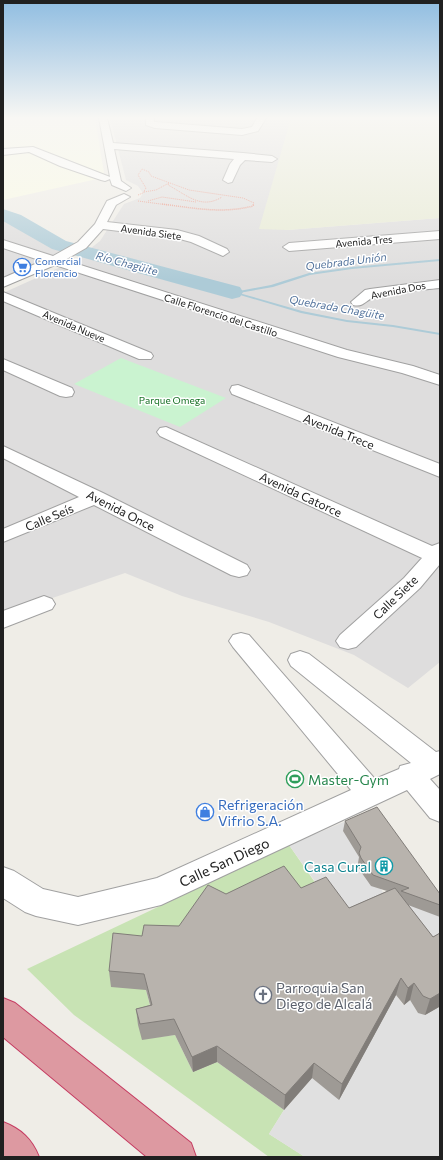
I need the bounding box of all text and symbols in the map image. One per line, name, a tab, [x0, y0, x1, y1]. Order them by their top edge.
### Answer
street label: Avenida Siete	[120, 222, 182, 242]
street label: Avenida Tres	[335, 232, 393, 249]
water label: Río Chagüite	[95, 248, 160, 278]
water label: Quebrada Unión	[305, 250, 387, 272]
place label: Comercial Florencio	[35, 255, 81, 279]
supermarket icon: Comercial Florencio	[12, 257, 32, 277]
street label: Avenida Dos	[369, 279, 427, 301]
street label: Calle Florencio del Castillo	[163, 291, 279, 339]
water label: Quebrada Chagüite	[288, 292, 386, 322]
street label: Avenida Nueve	[41, 307, 107, 345]
park label: Parque Omega	[139, 394, 205, 406]
street label: Avenida Trece	[301, 410, 377, 452]
street label: Avenida Catorce	[258, 469, 344, 519]
street label: Avenida Once	[85, 487, 157, 533]
street label: Calle Seís	[23, 501, 75, 533]
street label: Calle Siete	[370, 572, 420, 622]
sports icon: Master-Gym	[285, 769, 305, 789]
place label: Master-Gym	[308, 771, 389, 788]
place label: Refrigeración Vifrio S.A.	[218, 796, 303, 829]
shop icon: Refrigeración Vifrio S.A.	[195, 802, 215, 822]
street label: Calle San Diego	[176, 834, 272, 890]
building icon: Casa Cural	[374, 856, 394, 876]
place label: Casa Cural	[304, 858, 371, 875]
place label: Parroquia San Diego de Alcalá	[276, 979, 372, 1012]
church icon: Parroquia San Diego de Alcalá	[253, 985, 273, 1005]

